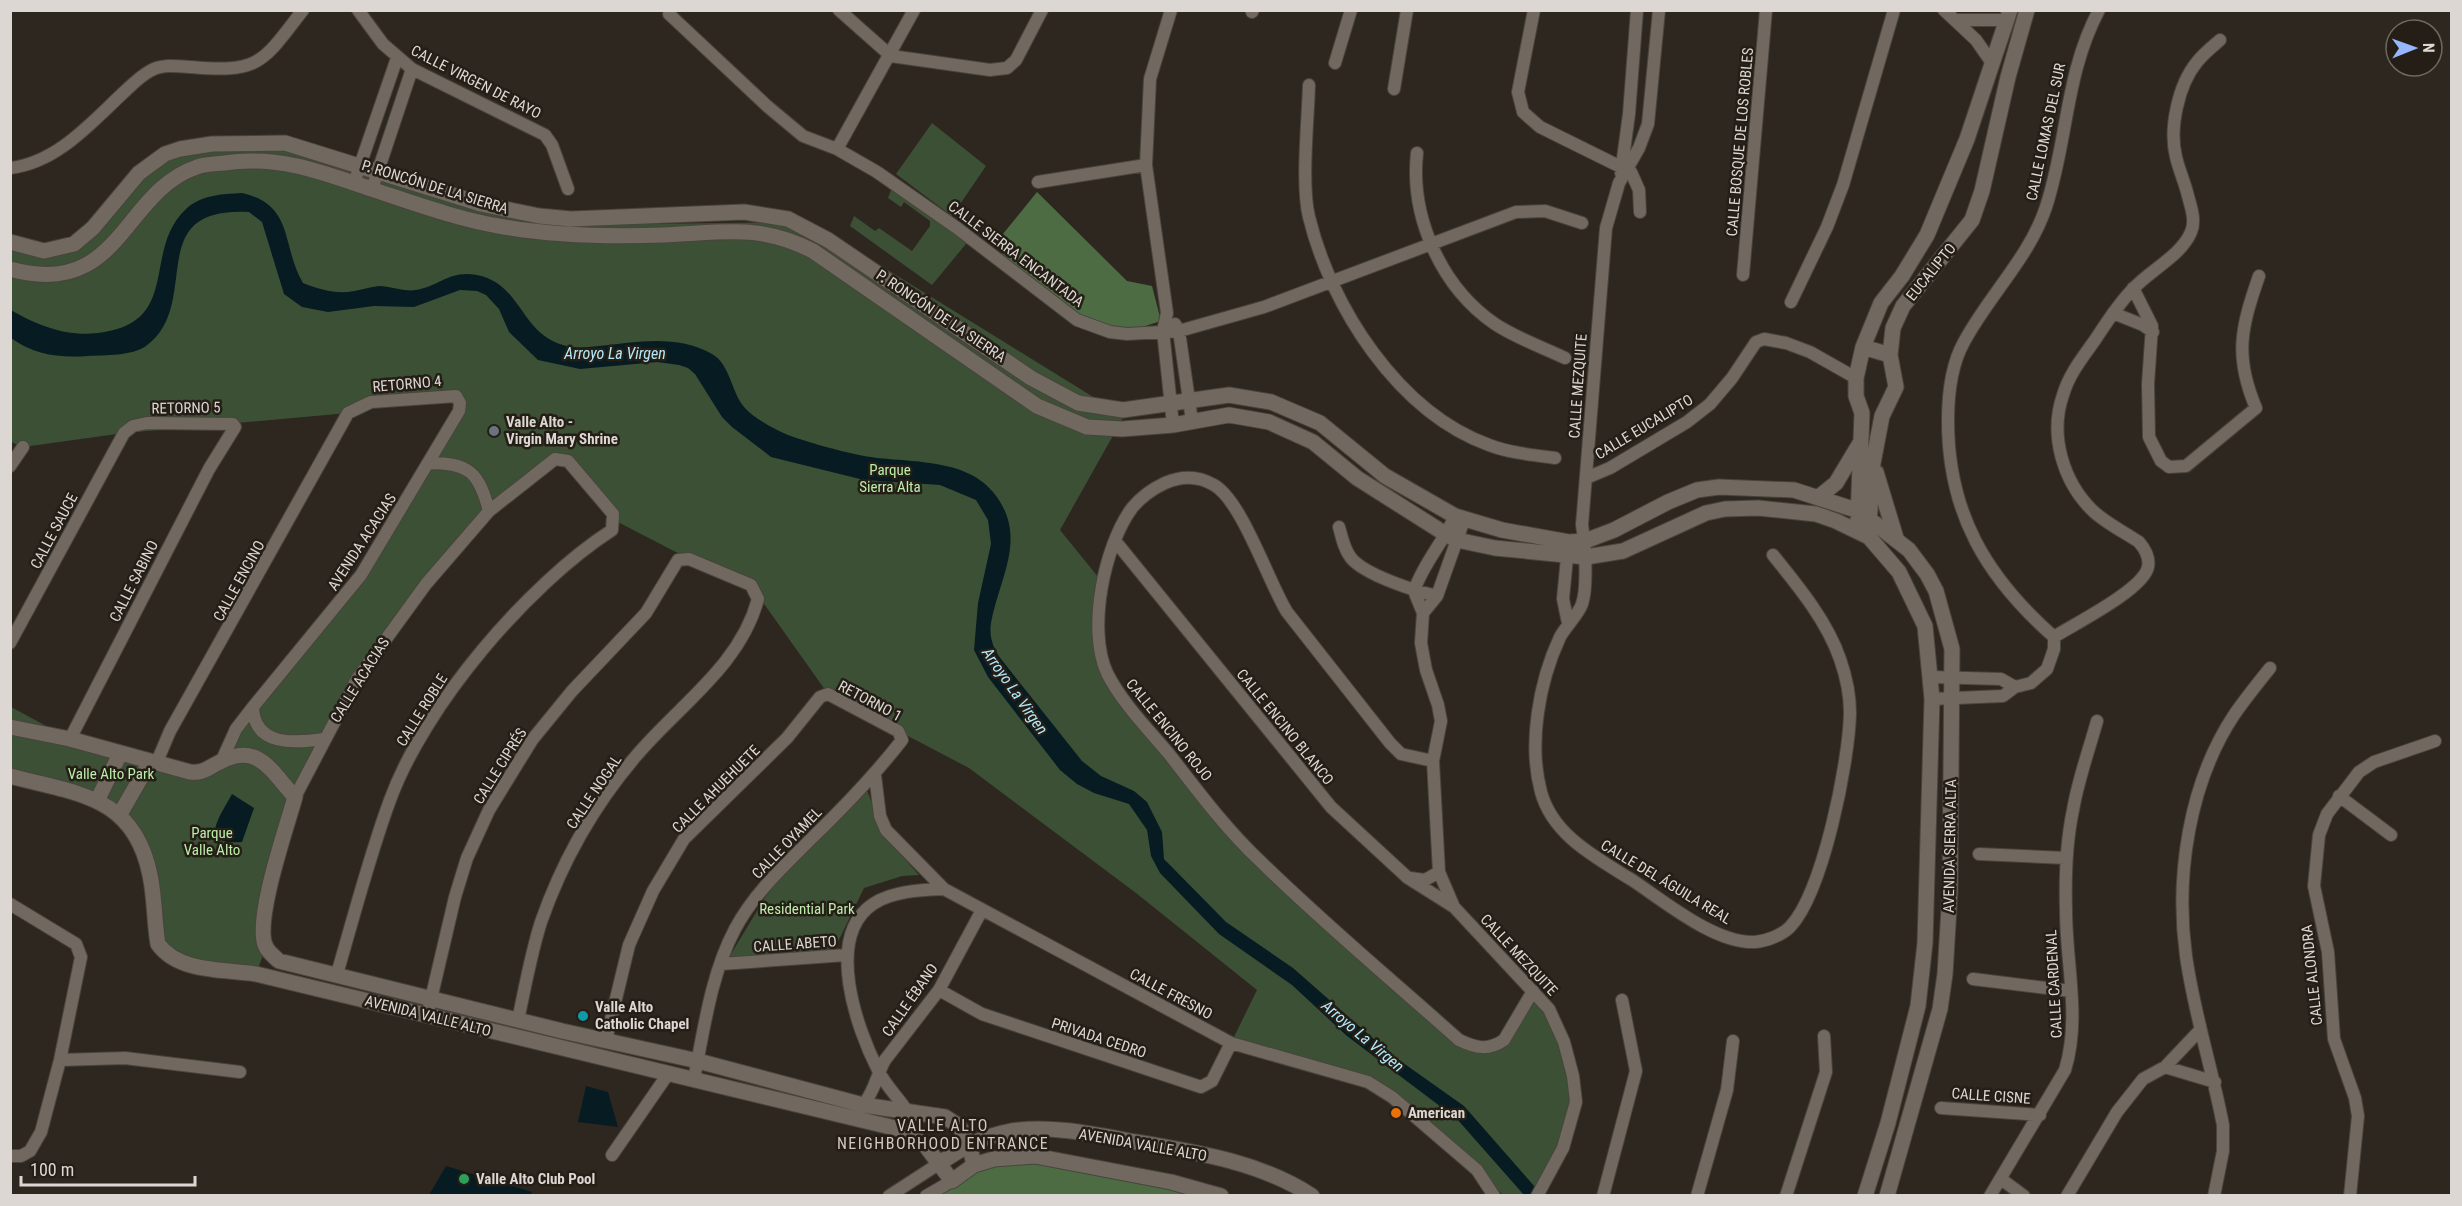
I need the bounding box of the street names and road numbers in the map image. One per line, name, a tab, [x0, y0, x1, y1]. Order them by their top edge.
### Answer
street label: CALLE VIRGEN DE RAYO	[408, 41, 544, 123]
street label: CALLE BOSQUE DE LOS ROBLES	[1723, 47, 1757, 237]
street label: CALLE LOMAS DEL SUR	[2023, 62, 2069, 202]
street label: P. RONCÓN DE LA SIERRA	[360, 156, 511, 218]
street label: CALLE SIERRA ENCANTADA	[945, 197, 1088, 311]
street label: EUCALIPTO	[1902, 240, 1960, 304]
street label: P. RONCÓN DE LA SIERRA	[873, 266, 1009, 366]
street label: CALLE MEZQUITE	[1565, 333, 1591, 439]
street label: RETORNO 4	[372, 372, 442, 396]
street label: CALLE EUCALIPTO	[1592, 391, 1696, 463]
street label: RETORNO 5	[151, 398, 221, 418]
street label: CALLE SAUCE	[27, 490, 81, 572]
street label: AVENIDA ACACIAS	[324, 490, 400, 594]
street label: CALLE SABINO	[106, 537, 162, 625]
street label: CALLE ENCINO	[209, 537, 269, 625]
street label: CALLE ACACIAS	[327, 634, 393, 726]
street label: CALLE ENCINO BLANCO	[1233, 665, 1337, 789]
street label: CALLE ROBLE	[393, 670, 451, 750]
street label: CALLE ENCINO ROJO	[1122, 675, 1216, 785]
street label: RETORNO 1	[835, 677, 905, 725]
street label: CALLE CIPRÉS	[470, 725, 531, 807]
street label: CALLE AHUEHUETE	[668, 741, 764, 837]
street label: CALLE NOGAL	[563, 752, 625, 832]
street label: AVENIDA SIERRA ALTA	[1940, 778, 1960, 913]
street label: CALLE OYAMEL	[748, 803, 826, 883]
street label: CALLE DEL ÁGUILA REAL	[1597, 836, 1735, 928]
street label: CALLE MEZQUITE	[1477, 910, 1561, 1000]
street label: CALLE ALONDRA	[2298, 923, 2326, 1026]
street label: CALLE CARDENAL	[2042, 929, 2066, 1039]
street label: CALLE ABETO	[753, 932, 837, 956]
street label: CALLE ÉBANO	[878, 960, 942, 1040]
street label: CALLE FRESNO	[1127, 965, 1215, 1023]
street label: AVENIDA VALLE ALTO	[363, 992, 493, 1040]
street label: PRIVADA CEDRO	[1049, 1014, 1149, 1062]
street label: CALLE CISNE	[1951, 1084, 2031, 1108]
street label: AVENIDA VALLE ALTO	[1078, 1125, 1208, 1165]

